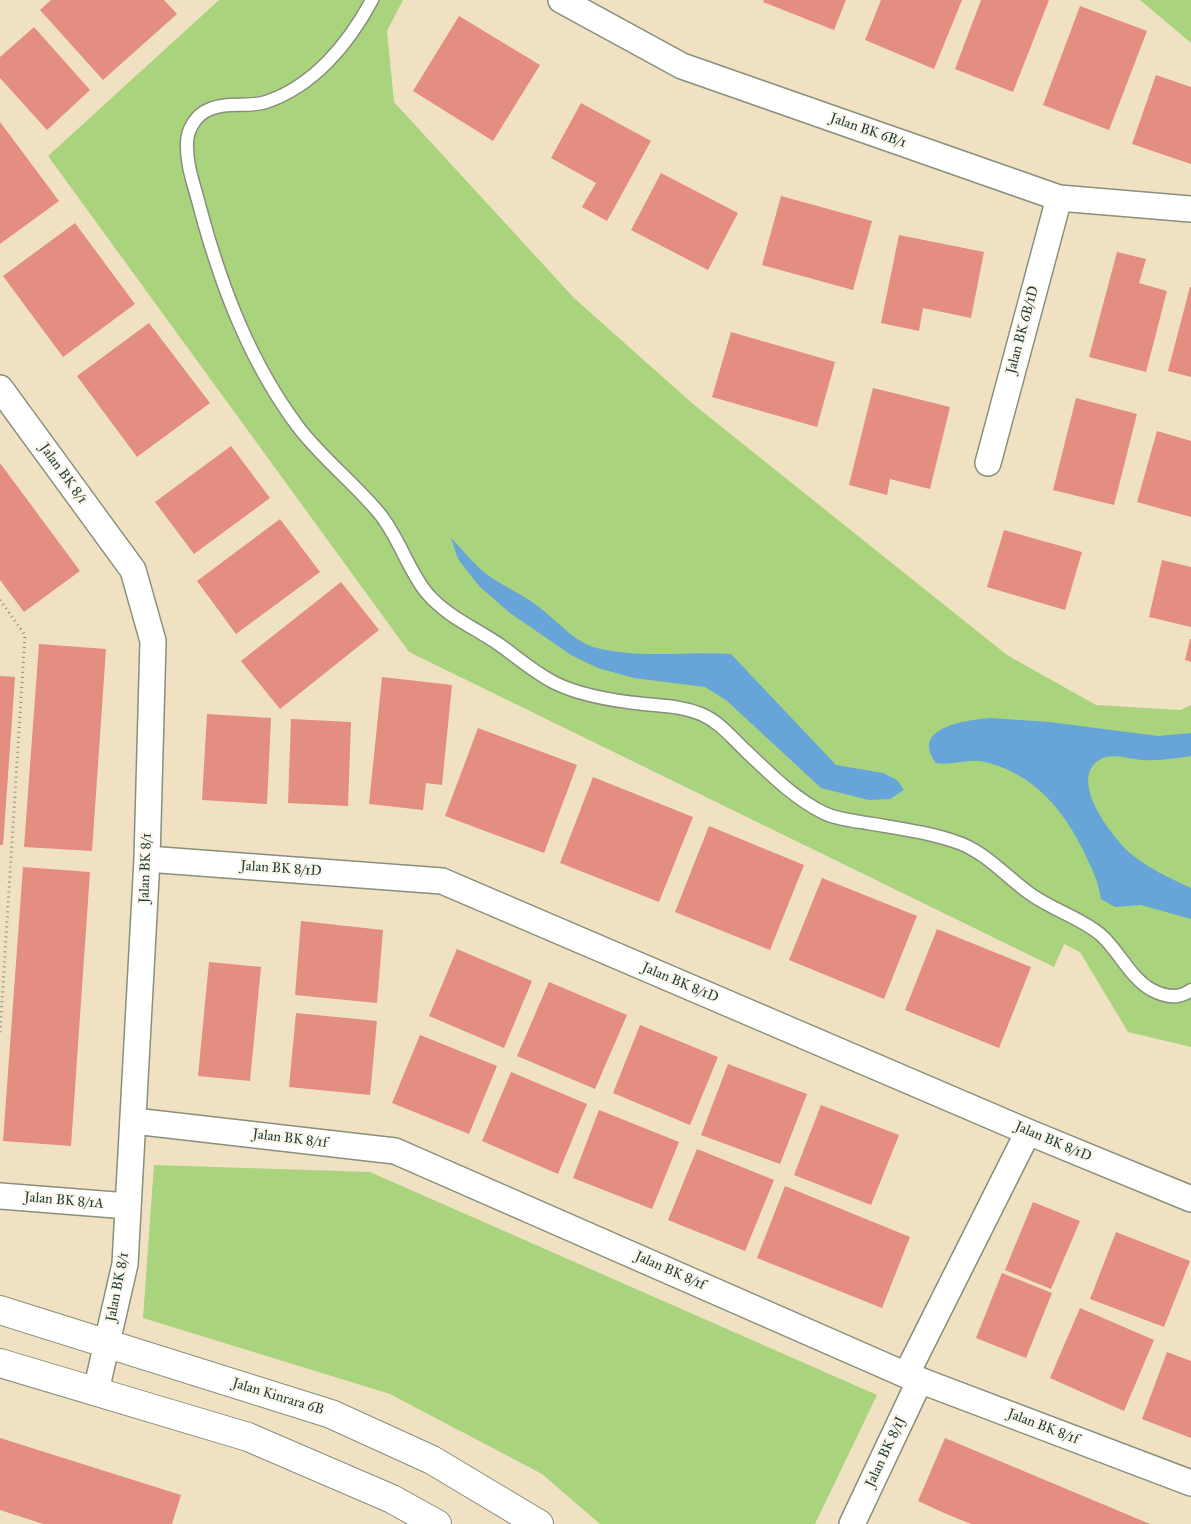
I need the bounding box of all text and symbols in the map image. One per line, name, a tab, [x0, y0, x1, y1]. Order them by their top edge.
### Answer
street label: Jalan BK 6B/1	[828, 110, 908, 152]
street label: Jalan BK 6B/1D	[1003, 284, 1043, 376]
street label: Jalan BK 8/1	[36, 441, 90, 507]
street label: Jalan BK 8/1	[136, 833, 156, 903]
street label: Jalan BK 8/1D	[240, 858, 322, 880]
street label: Jalan BK 8/1D	[639, 959, 721, 1007]
street label: Jalan BK 8/1D	[1012, 1118, 1094, 1166]
street label: Jalan BK 8/1f	[252, 1126, 328, 1152]
street label: Jalan BK 8/1A	[24, 1189, 104, 1213]
street label: Jalan BK 8/1f	[632, 1248, 708, 1294]
street label: Jalan BK 8/1	[103, 1251, 133, 1323]
street label: Jalan Kinrara 6B	[230, 1375, 326, 1419]
street label: Jalan BK 8/1f	[1005, 1406, 1081, 1448]
street label: Jalan BK 8/1J	[862, 1414, 910, 1490]

